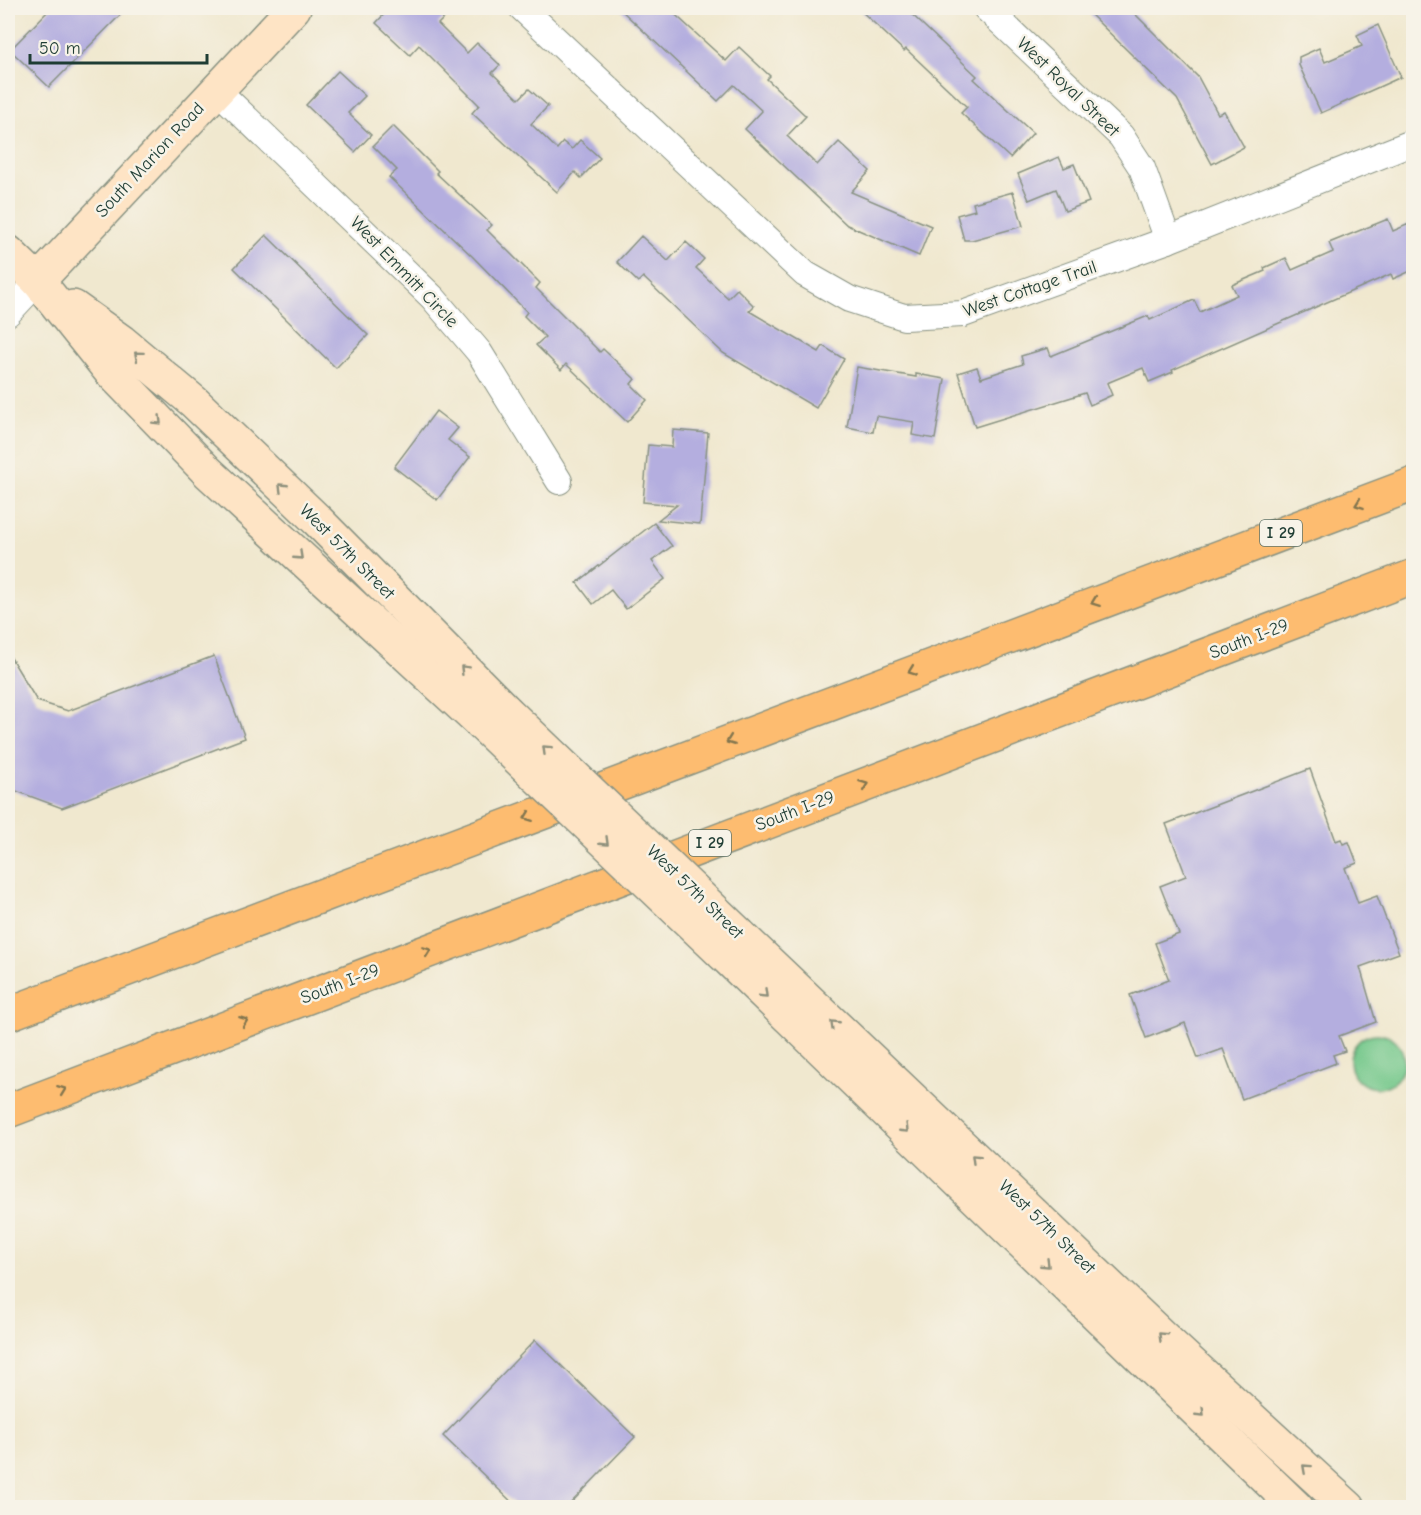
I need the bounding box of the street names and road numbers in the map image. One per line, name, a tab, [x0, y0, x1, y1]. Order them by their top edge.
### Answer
street label: West Royal Street	[1012, 33, 1124, 142]
street label: South Marion Road	[91, 98, 209, 222]
street label: West Emmitt Circle	[346, 212, 462, 332]
street label: West Cottage Trail	[961, 256, 1099, 322]
street label: West 57th Street	[295, 500, 400, 605]
road number: I 29	[1260, 520, 1302, 546]
street label: South I-29	[1207, 614, 1291, 664]
street label: South I-29	[753, 786, 837, 836]
road number: I 29	[689, 830, 731, 856]
street label: West 57th Street	[642, 841, 748, 944]
street label: South I-29	[298, 959, 382, 1009]
street label: West 57th Street	[994, 1176, 1100, 1279]

